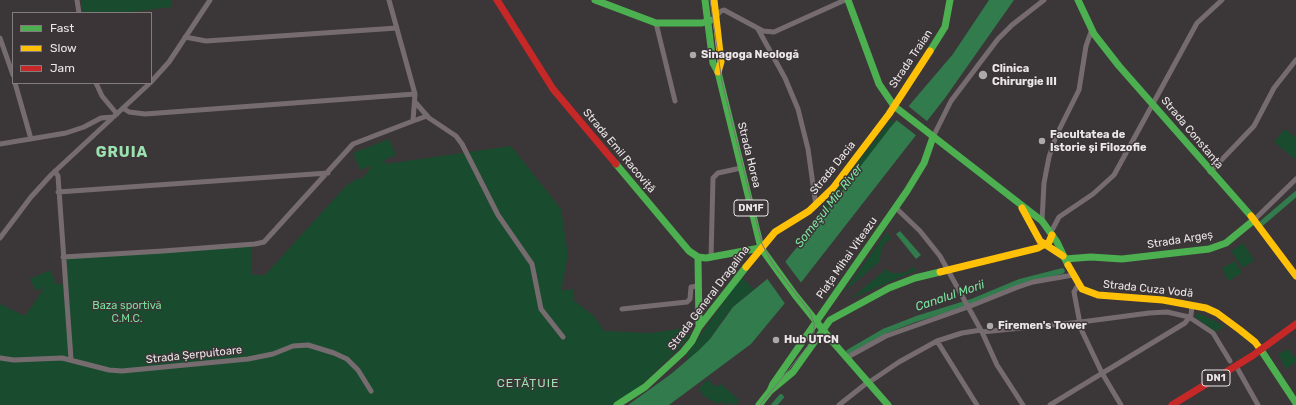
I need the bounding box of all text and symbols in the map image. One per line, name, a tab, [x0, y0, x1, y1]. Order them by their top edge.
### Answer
legend	[12, 12, 152, 84]
text: Fast	[50, 21, 74, 35]
street label: Strada Traian	[887, 27, 935, 91]
text: Slow	[50, 41, 77, 55]
place label: Sinagoga Neologă	[701, 48, 799, 62]
marker: Sinagoga Neologă	[688, 50, 698, 60]
text: Jam	[50, 61, 75, 75]
place label: Clinica Chirurgie III	[992, 62, 1057, 88]
marker: Clinica Chirurgie III	[977, 69, 989, 81]
street label: Strada Constanța	[1158, 94, 1226, 172]
street label: Strada Emil Racoviță	[580, 106, 658, 196]
street label: Strada Horea	[734, 121, 764, 189]
place label: Facultatea de Istorie și Filozofie	[1050, 128, 1146, 154]
marker: Facultatea de Istorie și Filozofie	[1037, 136, 1047, 146]
street label: Strada Dacia	[807, 139, 859, 197]
district label: GRUIA	[96, 144, 148, 162]
water label: Someşul Mic River	[792, 162, 866, 250]
road number: DN1F	[734, 200, 768, 216]
street label: Piața Mihai Viteazu	[814, 215, 880, 301]
street label: Strada Argeș	[1146, 228, 1214, 252]
street label: Strada General Dragalina	[665, 243, 753, 353]
water label: Canalul Morii	[914, 277, 986, 315]
street label: Strada Cuza Vodă	[1102, 278, 1194, 300]
park label: Baza sportivă C.M.C.	[92, 299, 162, 325]
place label: Firemen's Tower	[998, 319, 1087, 333]
marker: Firemen's Tower	[985, 321, 995, 331]
place label: Hub UTCN	[784, 333, 839, 347]
marker: Hub UTCN	[771, 335, 781, 345]
street label: Strada Șerpuitoare	[145, 343, 243, 367]
road number: DN1	[1202, 370, 1230, 386]
district label: CETĂȚUIE	[497, 377, 559, 391]

